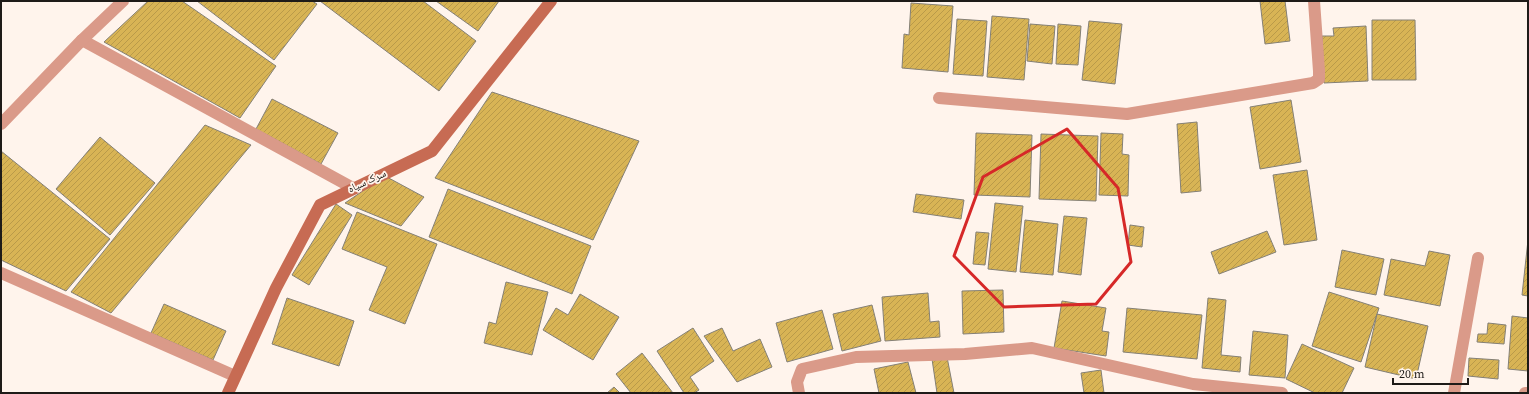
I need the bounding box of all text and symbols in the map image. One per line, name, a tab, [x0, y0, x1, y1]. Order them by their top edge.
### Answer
street label: سرک سیاه	[345, 166, 389, 196]
scale bar	[1393, 360, 1468, 386]
text: 20 m	[1399, 366, 1425, 382]

